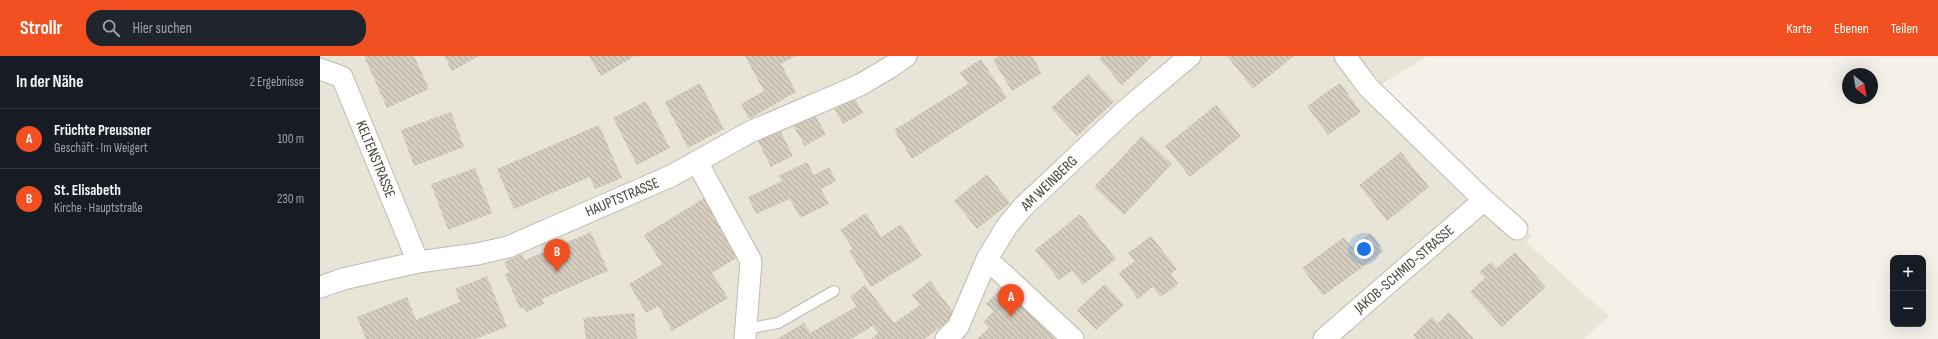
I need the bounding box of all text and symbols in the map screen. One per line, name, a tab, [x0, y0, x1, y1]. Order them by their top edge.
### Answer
search box	[86, 10, 366, 46]
text: Strollr	[20, 17, 62, 40]
icon: search	[100, 17, 122, 39]
text: Hier suchen	[132, 19, 192, 38]
text: Karte	[1786, 20, 1812, 37]
text: Ebenen	[1834, 20, 1869, 37]
text: Teilen	[1891, 20, 1918, 37]
north arrow	[1842, 68, 1878, 104]
text: In der Nähe	[16, 72, 83, 92]
text: 2 Ergebnisse	[250, 74, 304, 90]
street label: KELTENSTRASSE	[351, 118, 400, 201]
text: Früchte Preussner	[54, 121, 151, 140]
text: A	[26, 131, 32, 147]
text: 100 m	[277, 131, 304, 147]
text: Geschäft · Im Weigert	[54, 140, 148, 156]
street label: AM WEINBERG	[1016, 152, 1082, 216]
street label: HAUPTSTRASSE	[583, 173, 662, 221]
text: St. Elisabeth	[54, 181, 121, 200]
text: B	[26, 191, 32, 207]
text: 230 m	[277, 191, 304, 207]
text: Kirche · Hauptstraße	[54, 200, 143, 216]
street label: JAKOB-SCHMID-STRASSE	[1350, 221, 1458, 319]
pin: B	[544, 239, 570, 272]
your location	[1354, 239, 1374, 259]
map controls	[1890, 255, 1926, 327]
button: +	[1890, 255, 1926, 291]
pin: A	[998, 284, 1024, 317]
button: −	[1890, 291, 1926, 327]

